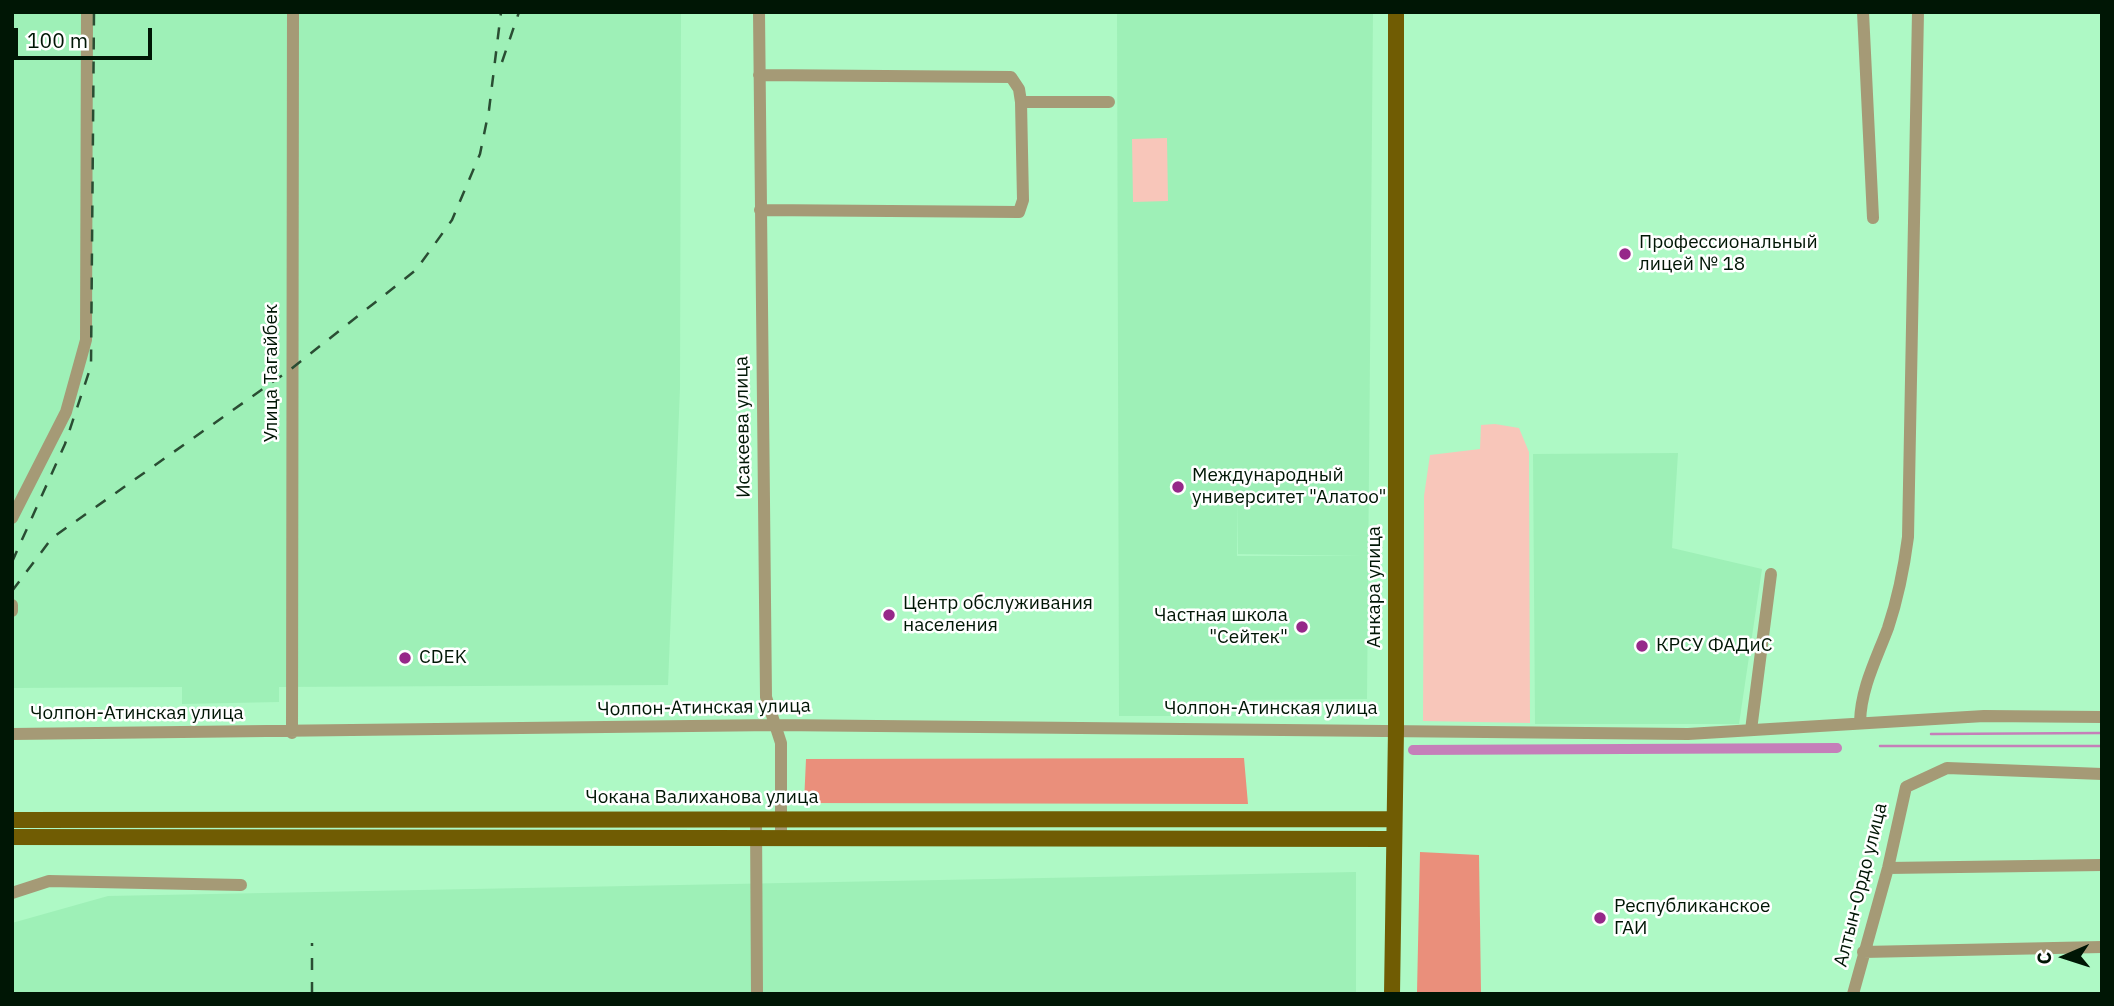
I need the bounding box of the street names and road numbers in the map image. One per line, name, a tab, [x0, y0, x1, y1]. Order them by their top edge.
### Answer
street label: Улица Тагайбек	[261, 304, 283, 442]
street label: Исакеева улица	[730, 356, 756, 498]
street label: Анкара улица	[1364, 526, 1386, 648]
street label: Чолпон-Атинская улица	[597, 695, 811, 721]
street label: Чолпон-Атинская улица	[1164, 698, 1378, 720]
street label: Чолпон-Атинская улица	[30, 703, 244, 725]
street label: Чокана Валиханова улица	[585, 787, 819, 809]
street label: Алтын-Ордо улица	[1830, 801, 1892, 969]

